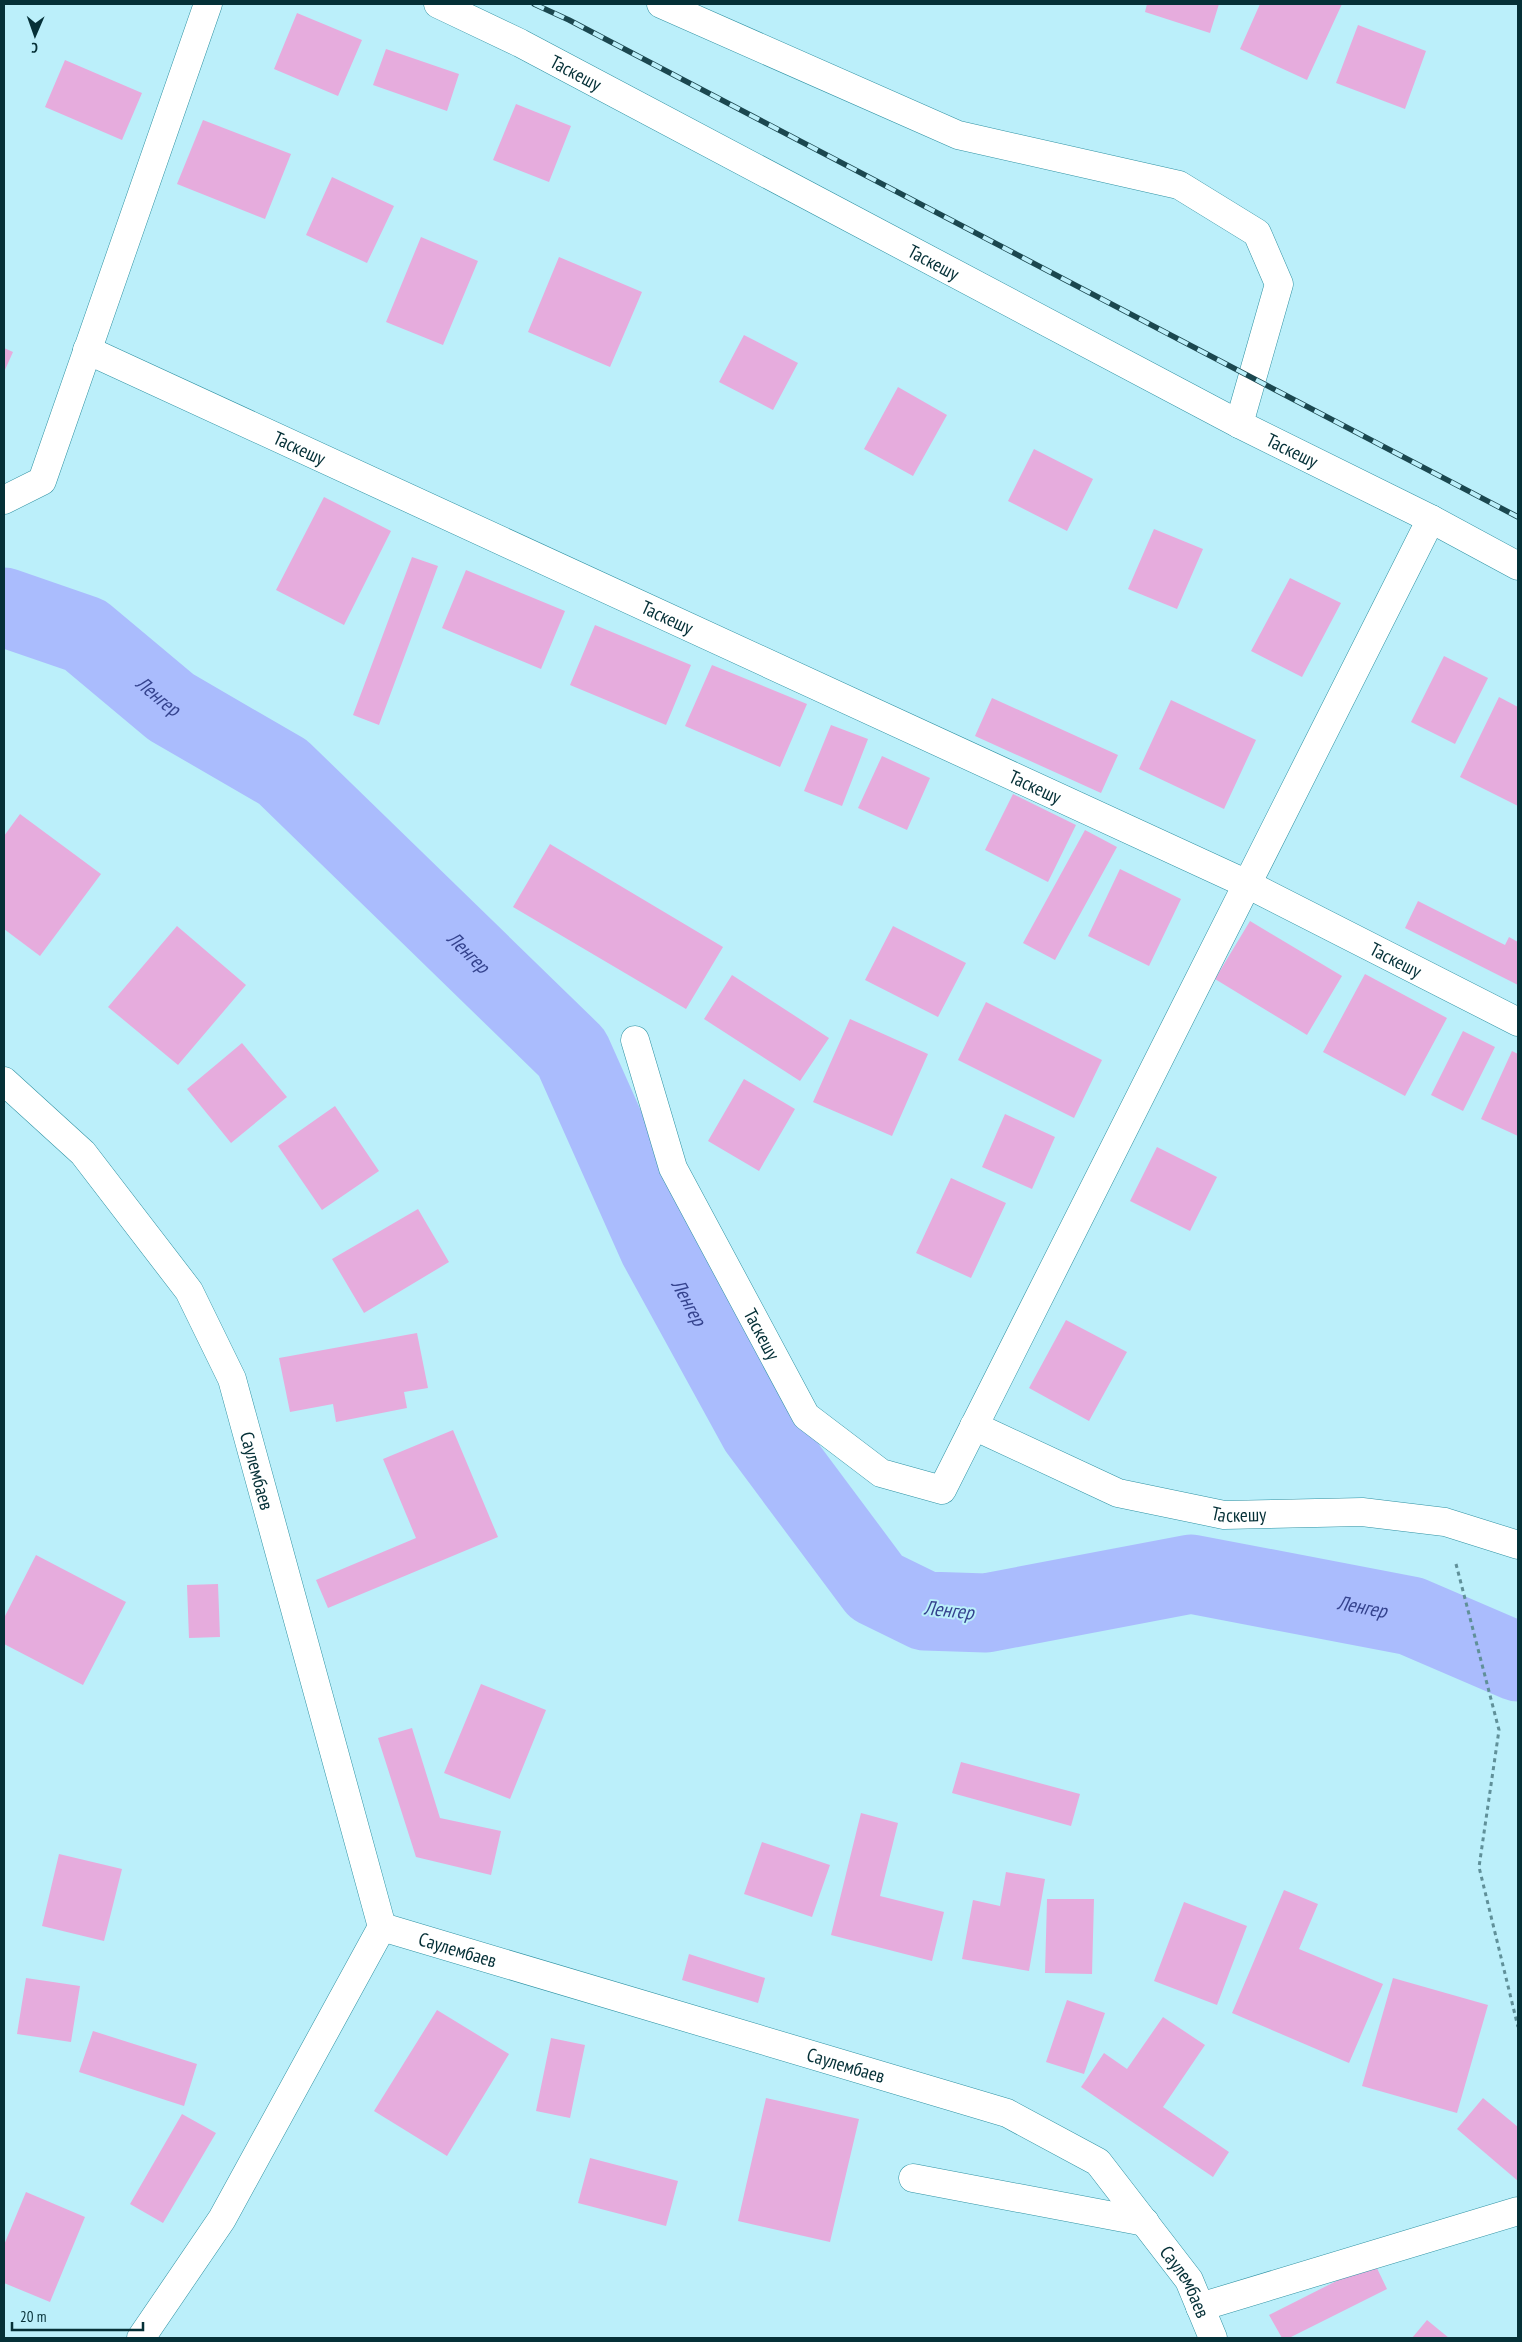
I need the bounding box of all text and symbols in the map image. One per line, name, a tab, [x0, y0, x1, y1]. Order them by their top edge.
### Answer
north arrow	[10, 10, 60, 60]
text: С	[30, 39, 38, 57]
street label: Таскешу	[546, 49, 606, 96]
street label: Таскешу	[904, 239, 964, 286]
street label: Таскешу	[270, 426, 330, 471]
street label: Таскешу	[1262, 428, 1323, 474]
street label: Таскешу	[638, 595, 698, 640]
water label: Ленгер	[130, 670, 186, 723]
street label: Таскешу	[1005, 764, 1066, 809]
water label: Ленгер	[441, 925, 496, 980]
street label: Таскешу	[1366, 937, 1426, 983]
water label: Ленгер	[665, 1273, 713, 1331]
street label: Таскешу	[739, 1304, 786, 1365]
street label: Саулембаев	[235, 1429, 279, 1513]
street label: Таскешу	[1209, 1501, 1267, 1527]
water label: Ленгер	[1334, 1589, 1390, 1624]
water label: Ленгер	[922, 1594, 976, 1626]
street label: Саулембаев	[416, 1927, 500, 1972]
street label: Саулембаев	[804, 2042, 888, 2088]
street label: Саулембаев	[1155, 2241, 1215, 2321]
scale bar	[12, 2300, 144, 2332]
text: 20 m	[20, 2307, 46, 2326]

